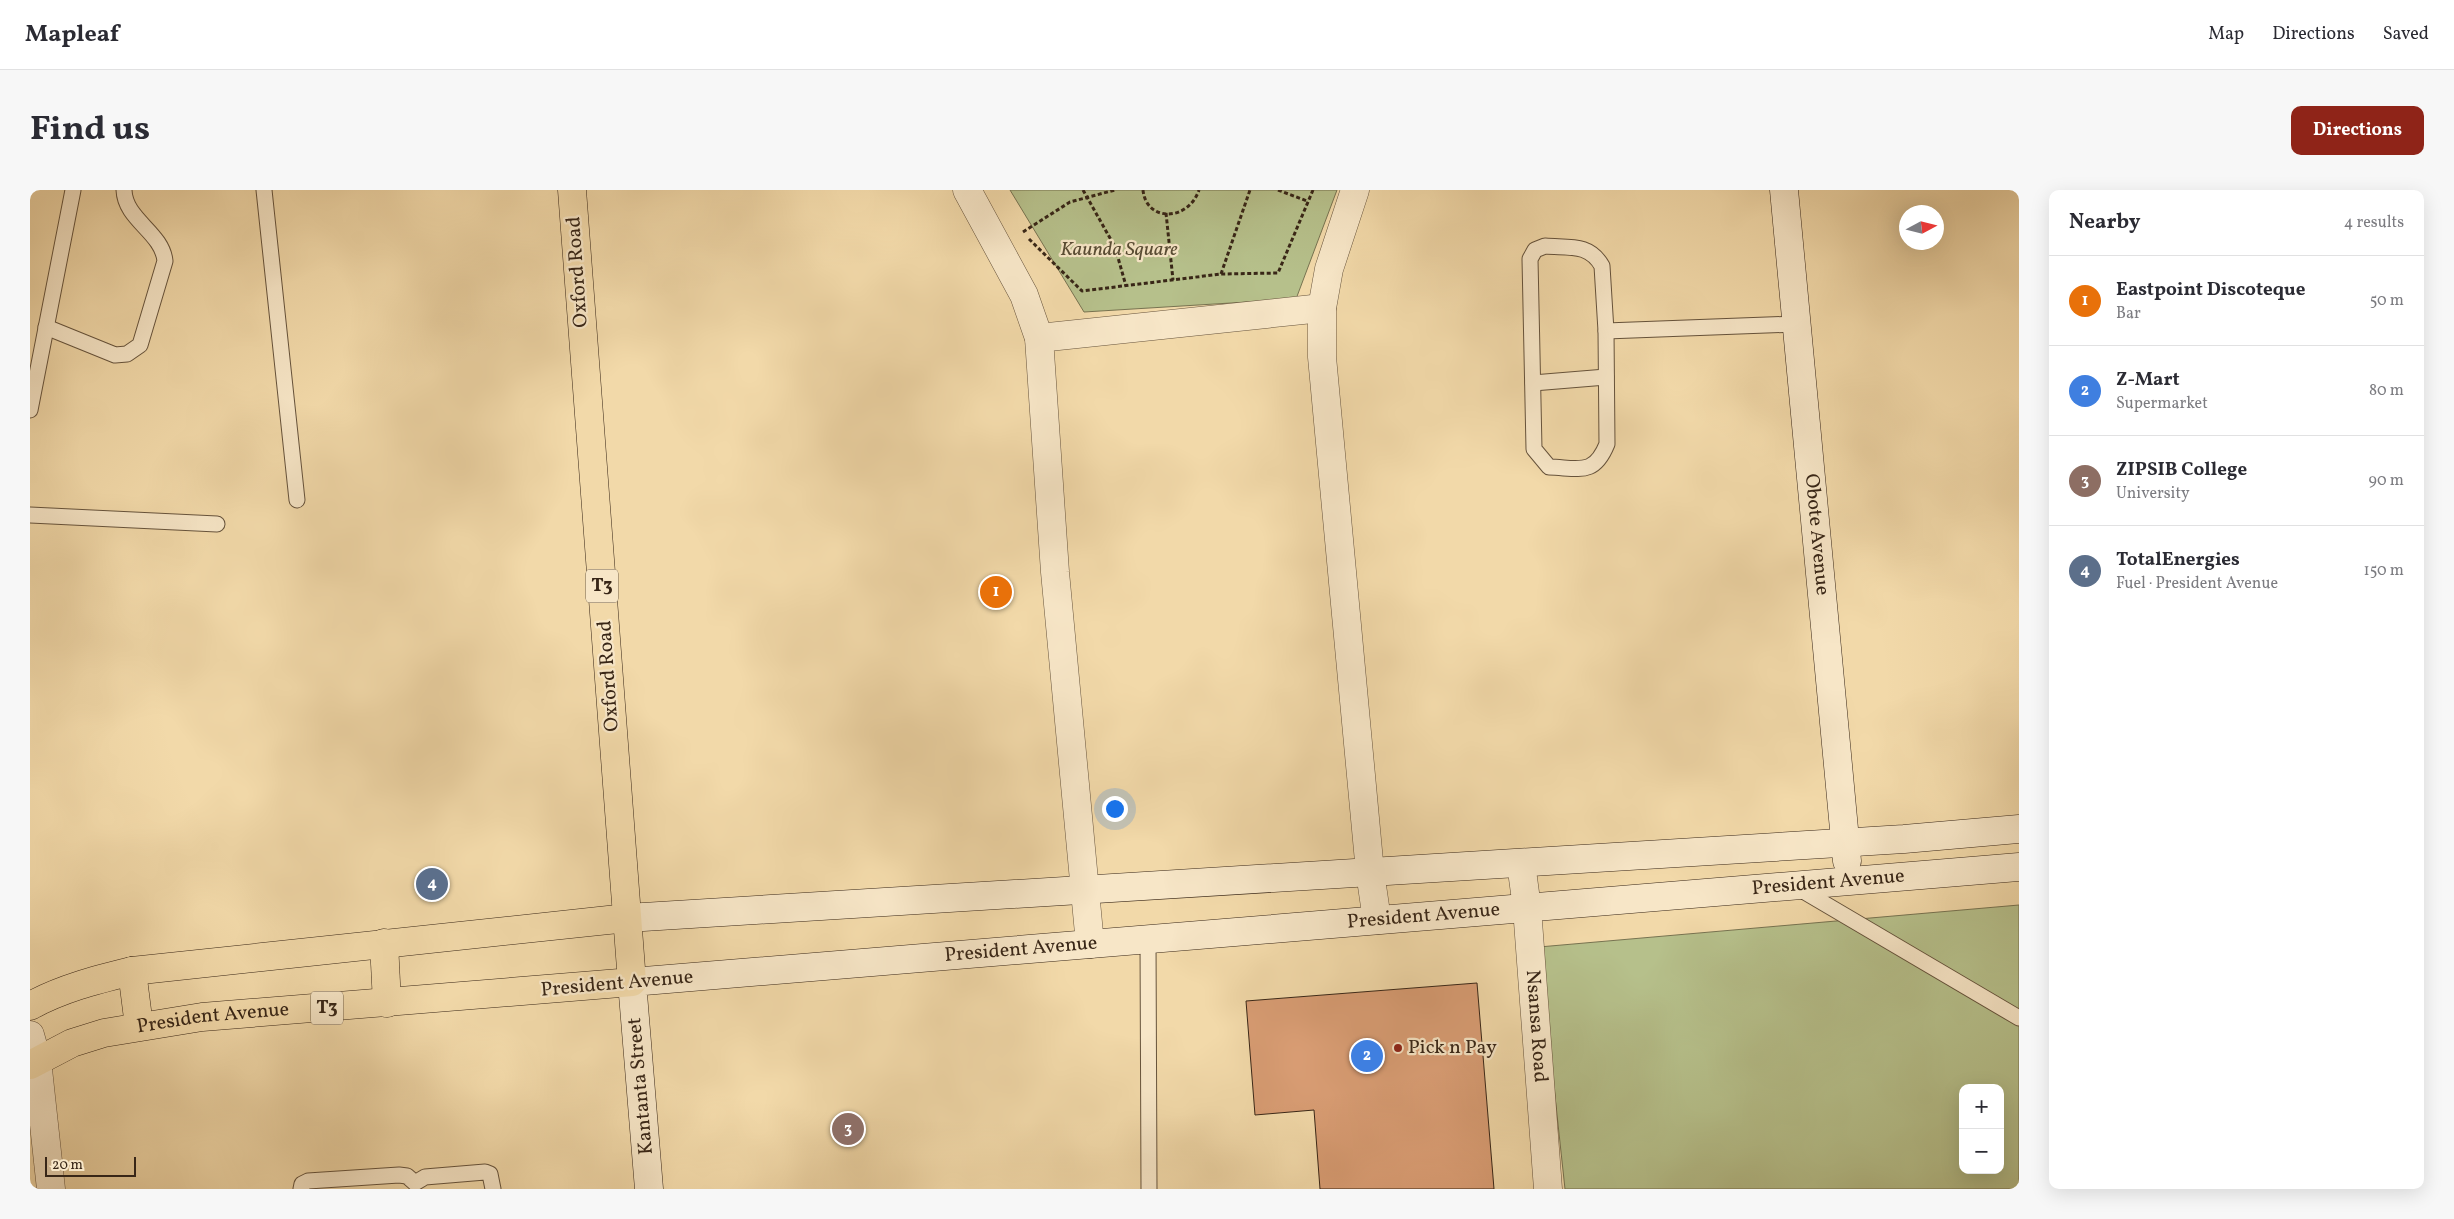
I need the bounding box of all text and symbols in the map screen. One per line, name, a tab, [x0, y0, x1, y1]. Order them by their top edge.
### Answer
text: Mapleaf	[25, 18, 119, 52]
text: Map	[2208, 22, 2244, 47]
text: Directions	[2272, 22, 2355, 47]
text: Saved	[2383, 22, 2429, 47]
text: Find us	[30, 106, 150, 154]
button: Directions	[2291, 106, 2424, 155]
north arrow	[1899, 205, 1944, 250]
text: Nearby	[2069, 208, 2140, 237]
text: 4 results	[2344, 212, 2404, 234]
street label: Oxford Road	[560, 215, 596, 329]
park label: Kaunda Square	[1060, 236, 1178, 264]
text: Eastpoint Discoteque	[2116, 277, 2305, 303]
text: 1	[2082, 290, 2088, 312]
text: 50 m	[2370, 290, 2404, 312]
text: Bar	[2116, 303, 2141, 325]
text: Z-Mart	[2116, 367, 2180, 393]
text: 2	[2081, 380, 2089, 402]
text: 80 m	[2369, 380, 2404, 402]
text: Supermarket	[2116, 393, 2208, 415]
text: ZIPSIB College	[2116, 457, 2247, 483]
text: 3	[2081, 470, 2089, 492]
text: 90 m	[2368, 470, 2404, 492]
street label: Obote Avenue	[1797, 472, 1836, 597]
text: University	[2116, 483, 2190, 505]
text: TotalEnergies	[2116, 547, 2240, 573]
text: 4	[2080, 560, 2090, 582]
text: 150 m	[2363, 560, 2404, 582]
road number: T3	[586, 570, 618, 602]
pin: 1	[980, 573, 1012, 611]
text: Fuel · President Avenue	[2116, 573, 2278, 595]
street label: Oxford Road	[591, 619, 627, 733]
your location	[1102, 796, 1128, 822]
street label: President Avenue	[1751, 863, 1906, 903]
pin: 4	[416, 865, 448, 903]
street label: President Avenue	[1346, 896, 1501, 937]
street label: President Avenue	[943, 929, 1099, 970]
street label: President Avenue	[539, 963, 695, 1005]
street label: Nsansa Road	[1518, 969, 1554, 1084]
road number: T3	[311, 991, 343, 1024]
street label: President Avenue	[135, 996, 290, 1041]
street label: Kantanta Street	[621, 1016, 661, 1156]
place label: Pick n Pay	[1408, 1034, 1497, 1062]
pin: 2	[1351, 1037, 1383, 1075]
marker: Pick n Pay	[1392, 1042, 1404, 1054]
map controls	[1959, 1084, 2004, 1174]
button: +	[1959, 1084, 2004, 1129]
pin: 3	[832, 1110, 864, 1148]
button: −	[1959, 1129, 2004, 1174]
scale bar	[45, 1154, 136, 1177]
text: 20 m	[52, 1156, 83, 1175]

